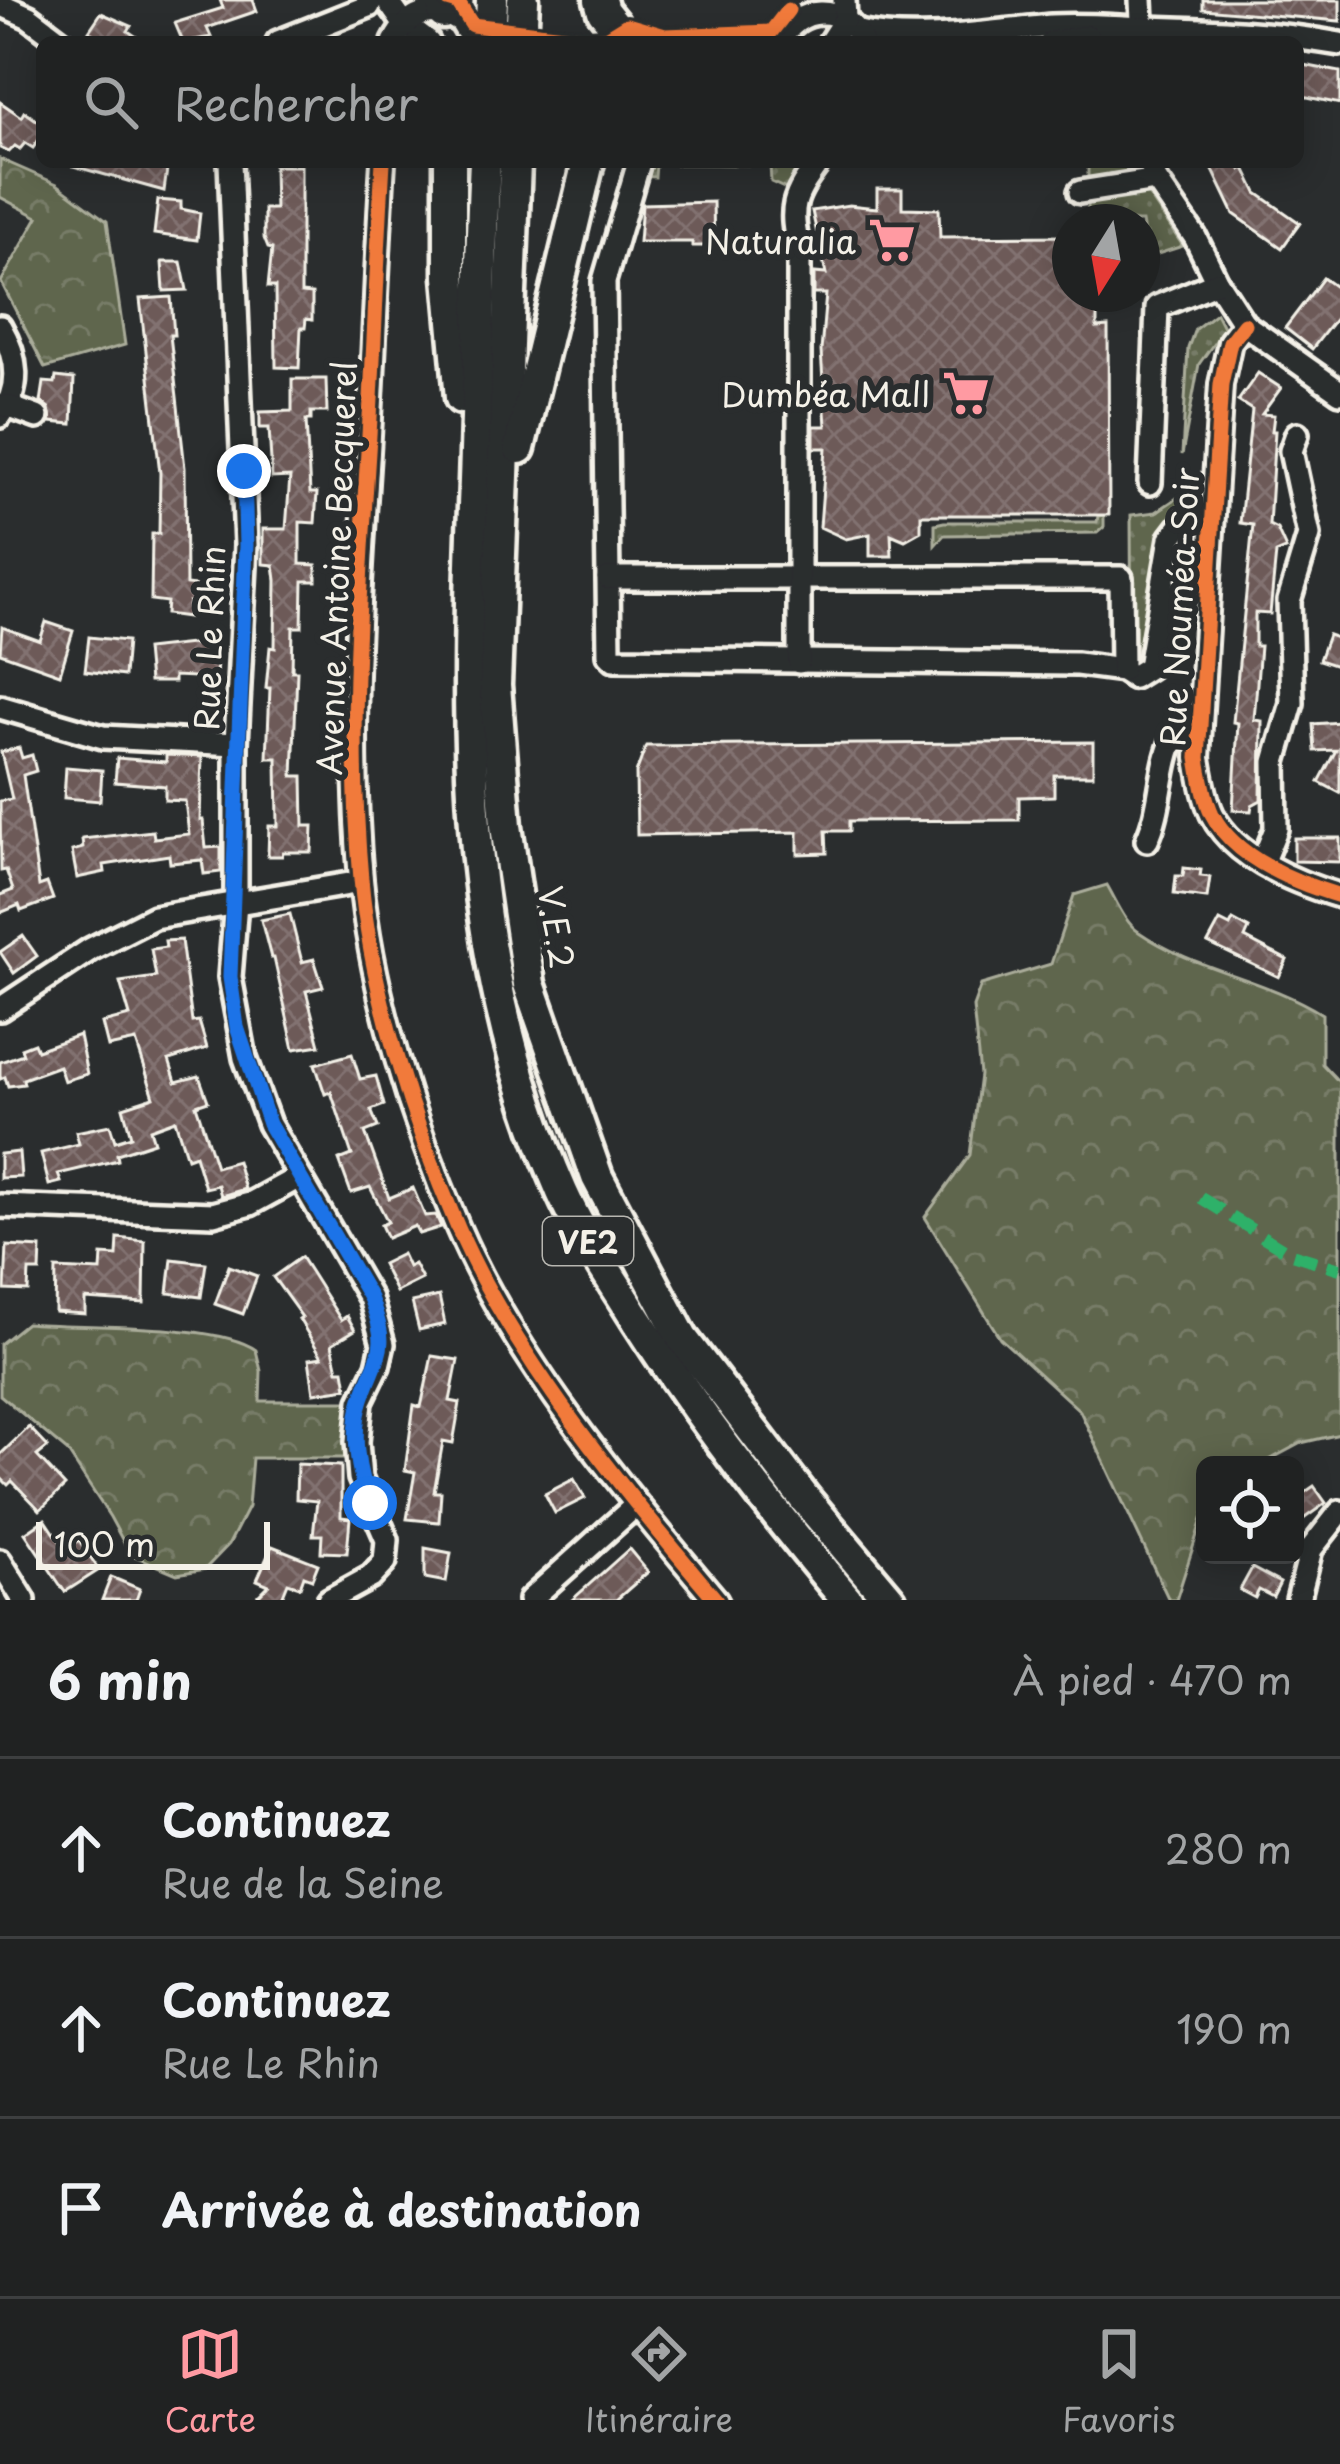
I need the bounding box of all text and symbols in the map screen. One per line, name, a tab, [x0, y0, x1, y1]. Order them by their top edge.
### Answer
search box	[36, 36, 1304, 168]
text: Rechercher	[174, 68, 418, 136]
icon: search	[78, 69, 144, 135]
north arrow	[1052, 204, 1160, 312]
place label: Naturalia	[705, 215, 857, 265]
supermarket icon: Naturalia	[867, 215, 917, 265]
street label: Avenue Antoine Becquerel	[303, 360, 367, 776]
place label: Dumbéa Mall	[721, 368, 930, 418]
supermarket icon: Dumbéa Mall	[941, 368, 991, 418]
route end	[217, 444, 271, 498]
street label: Rue Nouméa-Soir	[1146, 466, 1210, 748]
street label: Rue Le Rhin	[180, 545, 236, 731]
street label: V.E.2	[527, 882, 589, 972]
road number: VE2	[543, 1217, 633, 1265]
map controls	[1196, 1456, 1304, 1564]
button: locate	[1196, 1456, 1304, 1564]
route start	[343, 1476, 397, 1530]
scale bar	[36, 1516, 270, 1569]
text: 100 m	[54, 1518, 155, 1568]
text: 6 min	[48, 1640, 192, 1717]
text: À pied · 470 m	[1013, 1649, 1292, 1708]
text: Continuez	[162, 1784, 391, 1852]
icon: ahead	[48, 1815, 114, 1881]
text: 280 m	[1165, 1818, 1292, 1877]
text: Rue de la Seine	[162, 1852, 444, 1911]
text: Continuez	[162, 1964, 391, 2032]
icon: ahead	[48, 1995, 114, 2061]
text: 190 m	[1176, 1998, 1292, 2057]
text: Rue Le Rhin	[162, 2032, 380, 2091]
text: Arrivée à destination	[162, 2174, 642, 2242]
icon: arrive	[48, 2175, 114, 2241]
tab: Carte	[164, 2321, 256, 2443]
tab: Itinéraire	[585, 2321, 733, 2443]
tab: Favoris	[1062, 2321, 1176, 2443]

